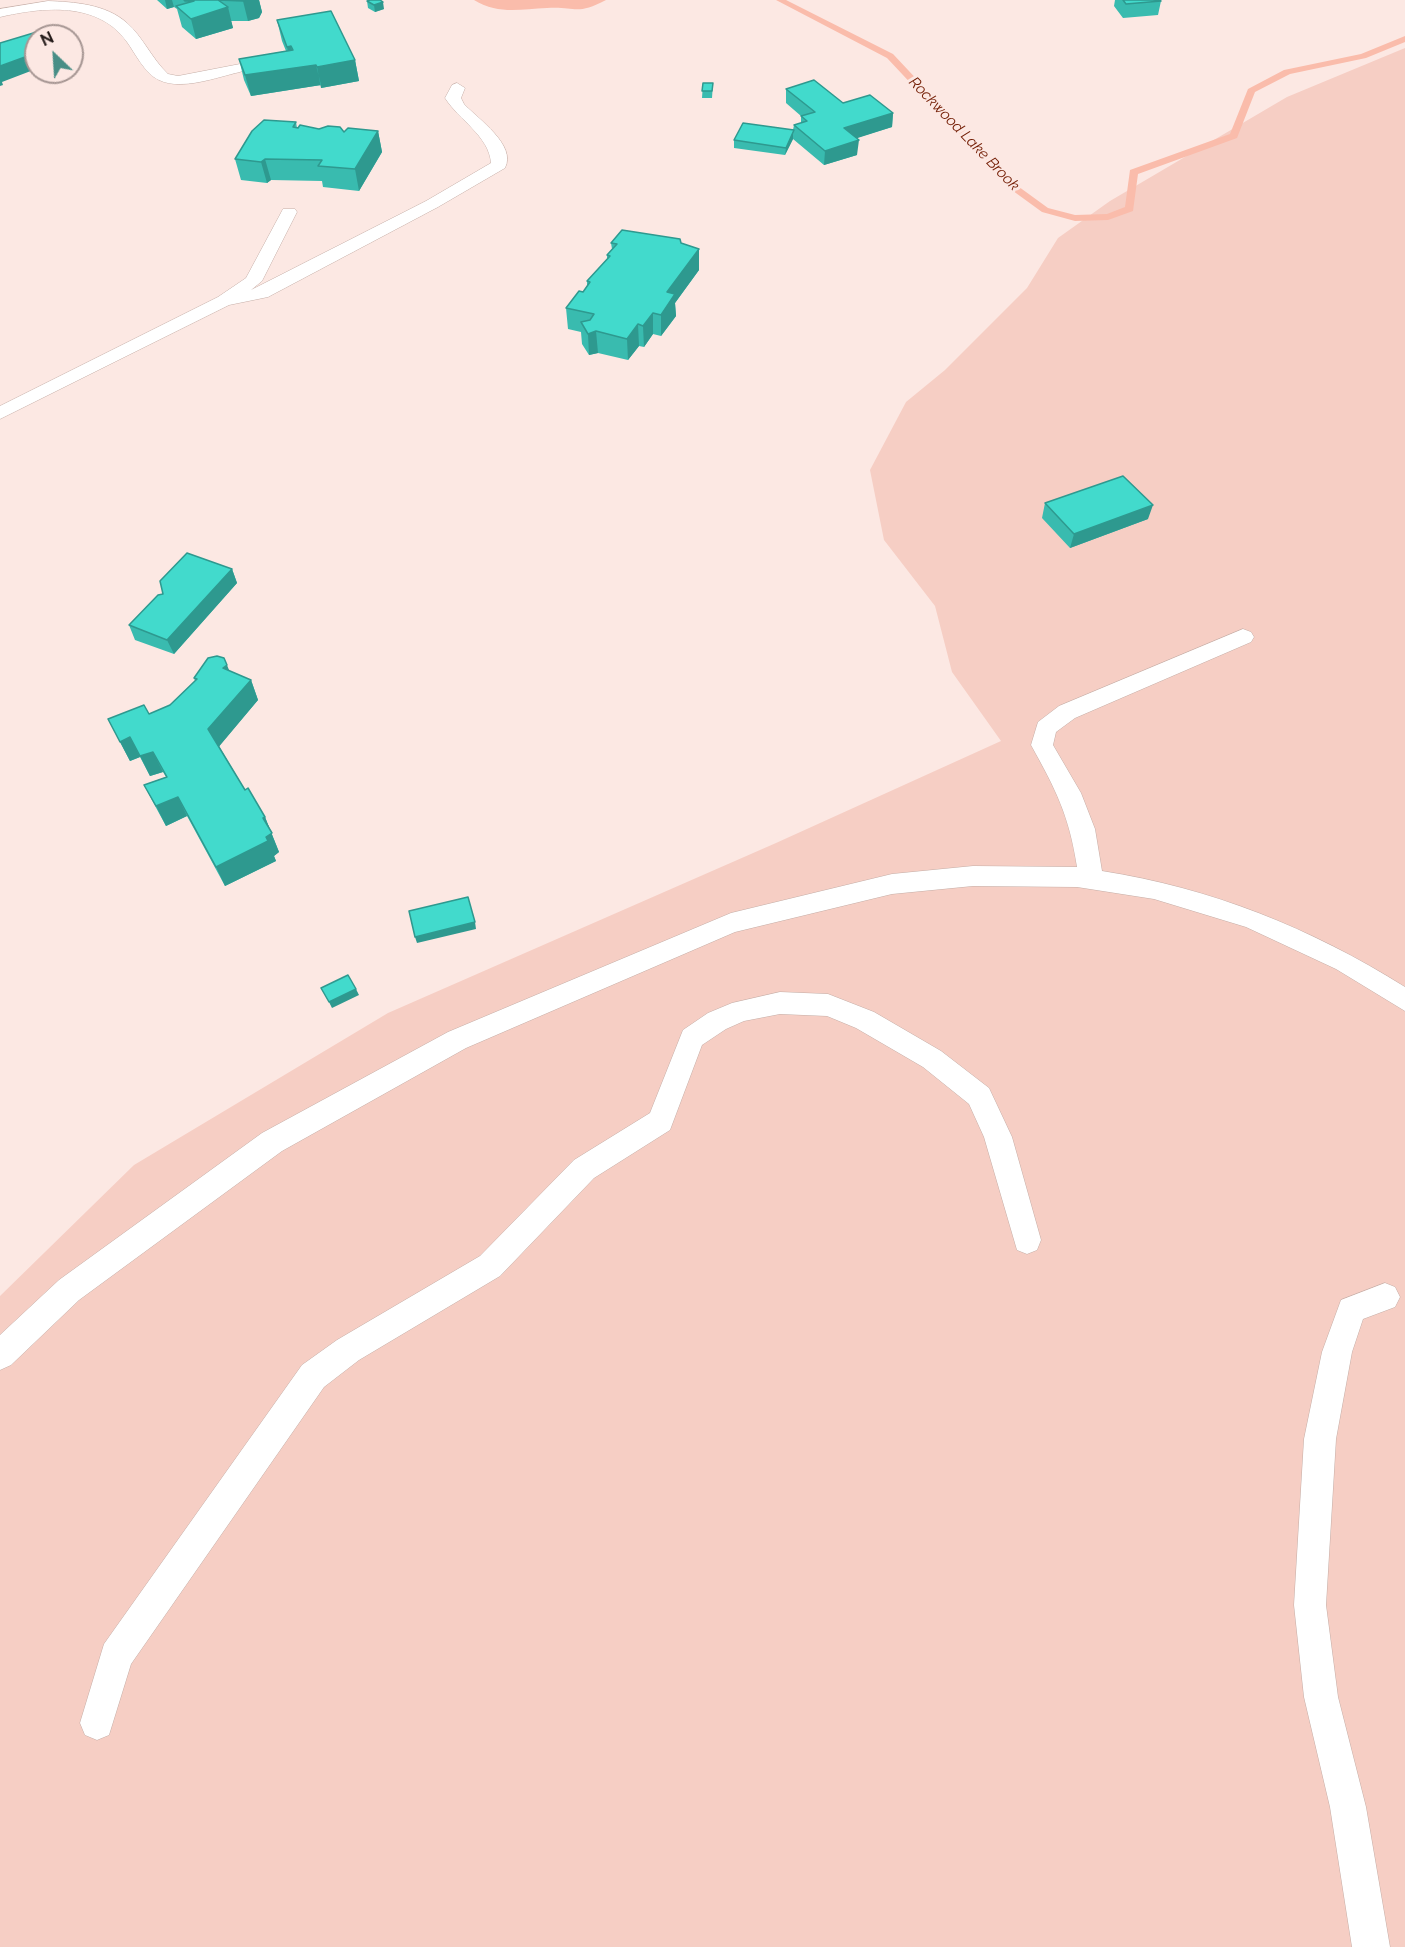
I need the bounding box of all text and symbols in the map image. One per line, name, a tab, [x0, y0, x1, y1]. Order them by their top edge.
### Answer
north arrow	[24, 24, 84, 84]
text: N	[37, 28, 57, 50]
water label: Rockwood Lake Brook	[905, 73, 1023, 195]

